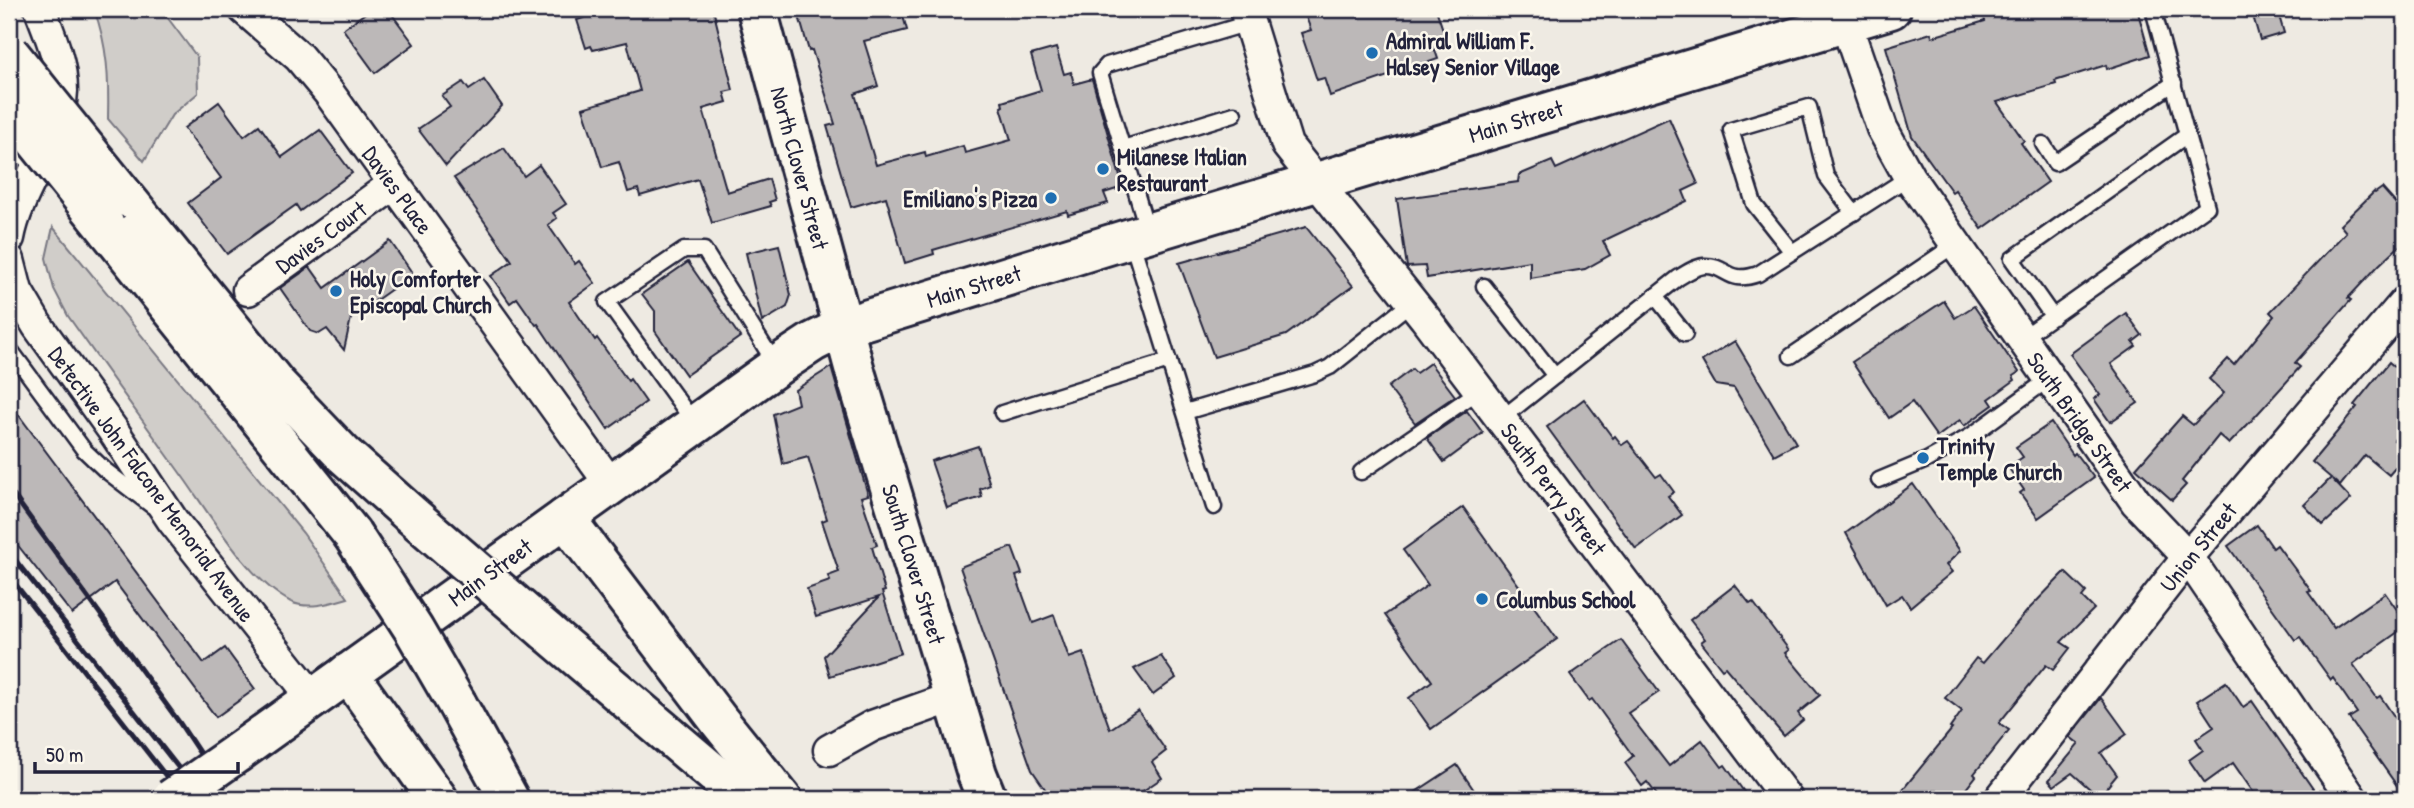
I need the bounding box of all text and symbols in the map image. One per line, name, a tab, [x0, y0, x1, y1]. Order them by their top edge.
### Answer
place label: Admiral William F. Halsey Senior Village	[1386, 25, 1561, 83]
marker: Admiral William F. Halsey Senior Village	[1364, 45, 1380, 61]
street label: North Clover Street	[763, 83, 837, 254]
street label: Main Street	[1465, 92, 1568, 150]
street label: Davies Place	[356, 140, 440, 240]
place label: Milanese Italian Restaurant	[1117, 141, 1247, 198]
marker: Milanese Italian Restaurant	[1095, 161, 1111, 177]
place label: Emiliano's Pizza	[903, 183, 1037, 214]
marker: Emiliano's Pizza	[1043, 190, 1059, 206]
street label: Davies Court	[269, 193, 374, 281]
street label: Main Street	[923, 257, 1026, 315]
place label: Holy Comforter Episcopal Church	[350, 263, 492, 321]
marker: Holy Comforter Episcopal Church	[328, 283, 344, 299]
street label: Detective John Falcone Memorial Avenue	[42, 340, 262, 628]
street label: South Bridge Street	[2020, 346, 2141, 499]
street label: South Perry Street	[1494, 416, 1615, 562]
place label: Trinity Temple Church	[1936, 430, 2062, 488]
marker: Trinity Temple Church	[1915, 450, 1931, 466]
street label: South Clover Street	[875, 480, 953, 649]
street label: Union Street	[2152, 495, 2244, 598]
street label: Main Street	[442, 530, 539, 613]
place label: Columbus School	[1496, 584, 1636, 615]
marker: Columbus School	[1474, 591, 1490, 607]
scale bar	[35, 731, 238, 775]
text: 50 m	[46, 740, 83, 769]

